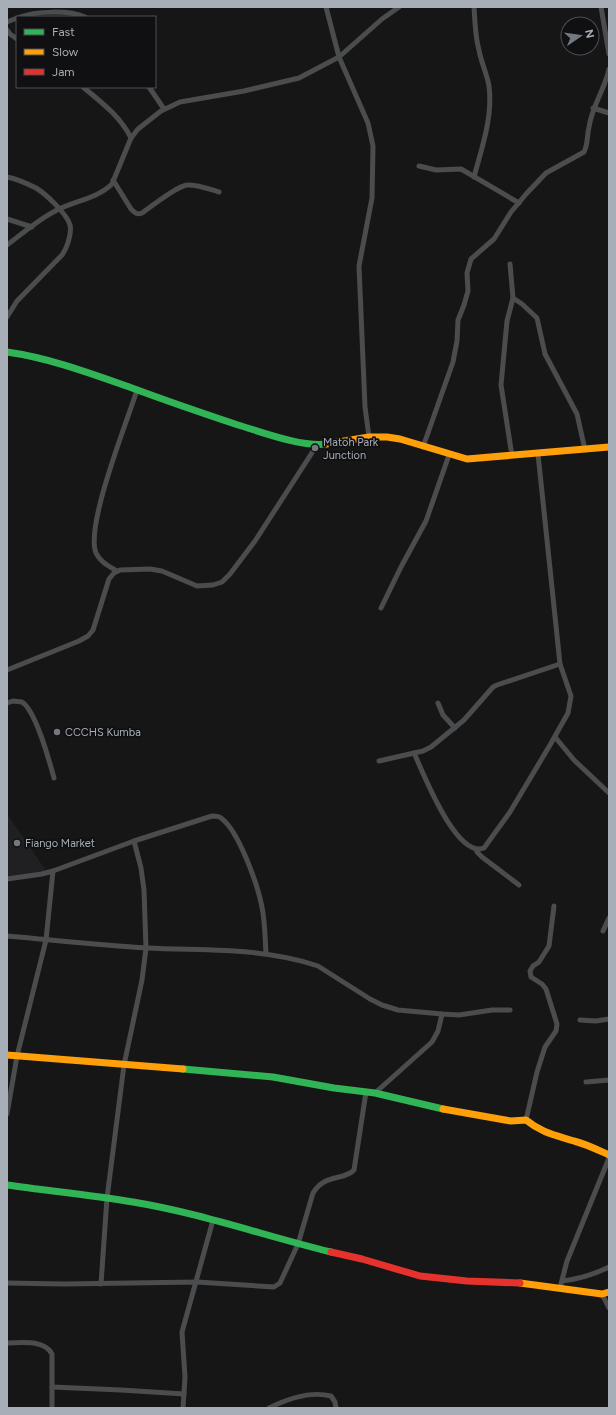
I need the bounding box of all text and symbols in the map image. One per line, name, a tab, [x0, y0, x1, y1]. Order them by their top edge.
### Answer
legend	[16, 16, 156, 88]
north arrow	[560, 16, 600, 56]
text: Fast	[52, 25, 75, 39]
text: N	[582, 28, 597, 39]
text: Slow	[52, 45, 79, 59]
text: Jam	[52, 65, 75, 79]
place label: Matoh Park Junction	[323, 436, 379, 462]
marker: Matoh Park Junction	[310, 443, 320, 453]
place label: CCCHS Kumba	[65, 726, 141, 739]
marker: CCCHS Kumba	[52, 727, 62, 737]
place label: Fiango Market	[25, 837, 95, 850]
marker: Fiango Market	[12, 838, 22, 848]

